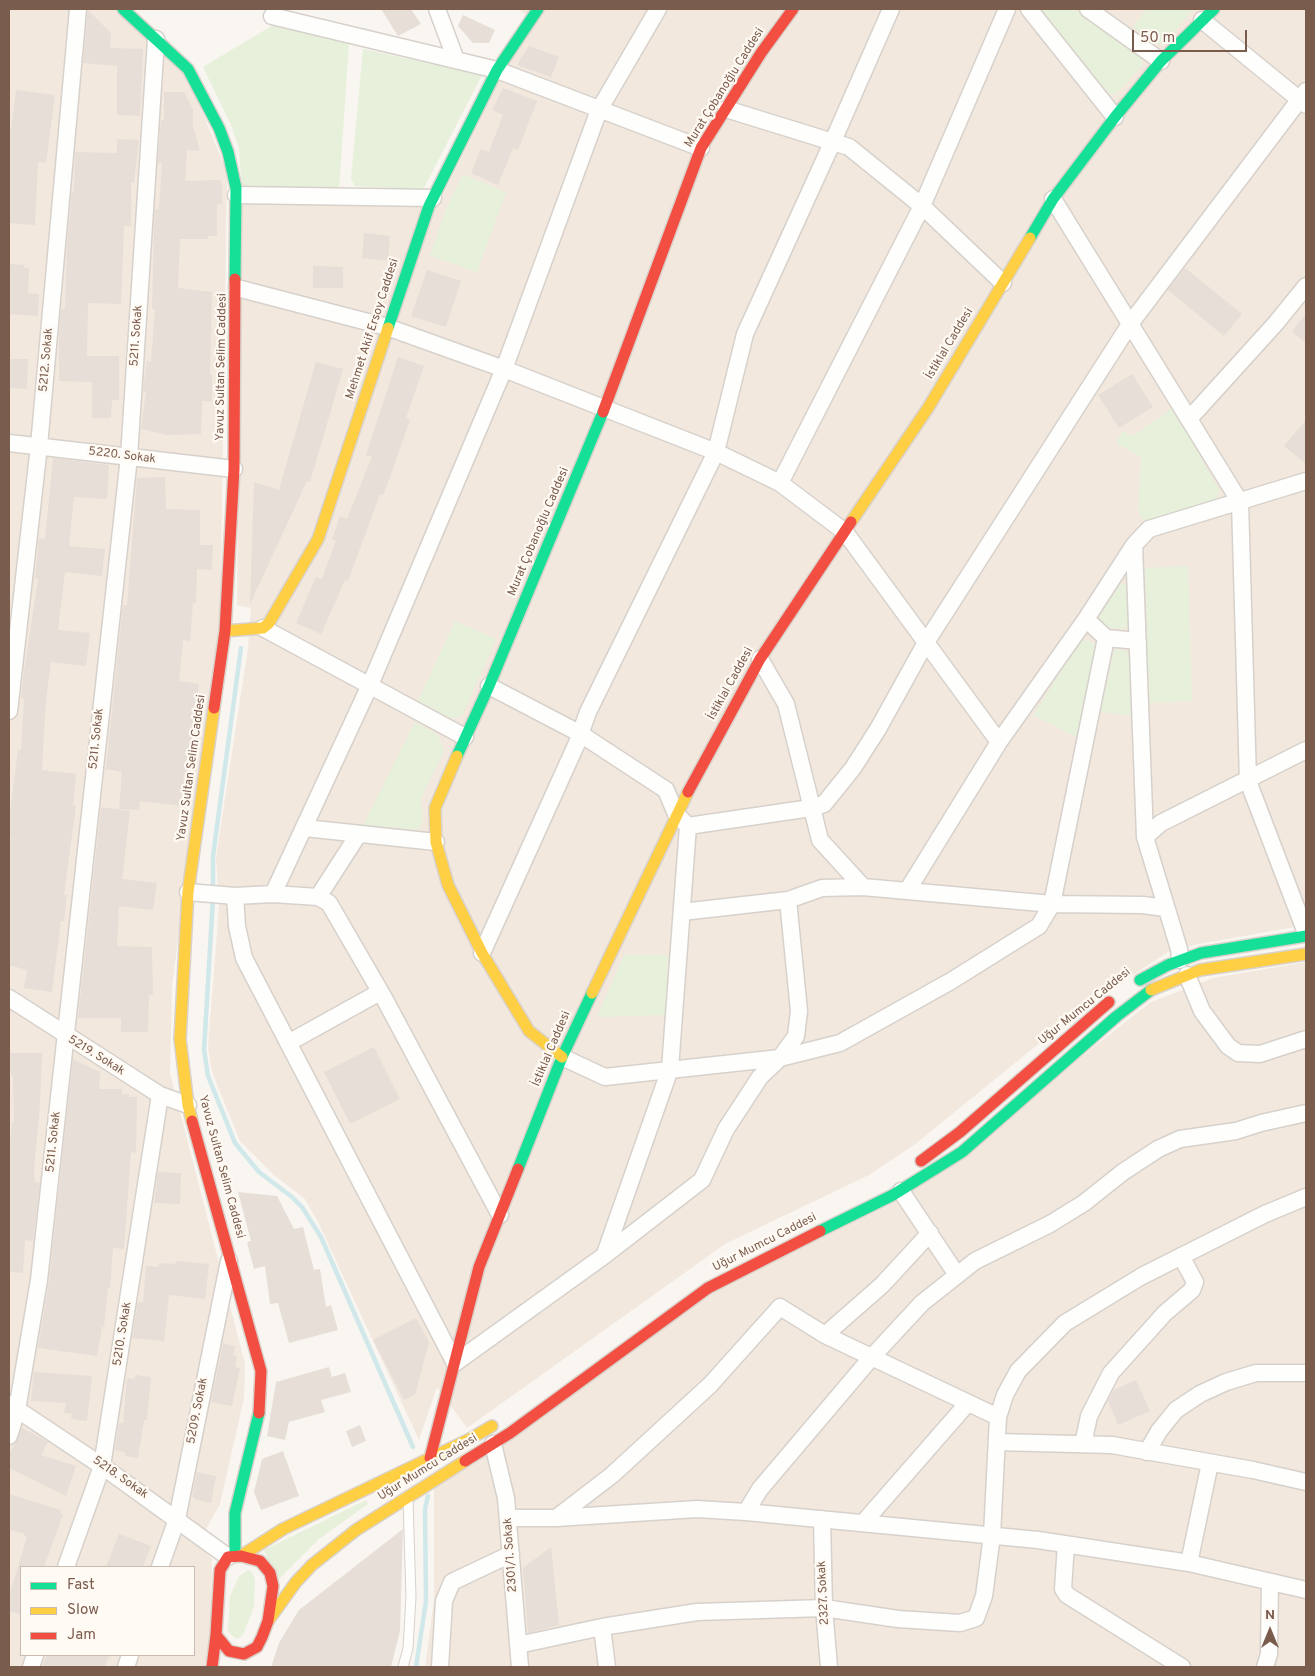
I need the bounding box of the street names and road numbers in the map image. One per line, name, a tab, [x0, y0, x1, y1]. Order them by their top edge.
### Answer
street label: Murat Çobanoğlu Caddesi	[682, 26, 768, 150]
street label: Mehmet Akif Ersoy Caddesi	[343, 257, 403, 401]
street label: Yavuz Sultan Selim Caddesi	[214, 293, 230, 441]
street label: 5211. Sokak	[128, 305, 146, 367]
street label: İstiklal Caddesi	[923, 306, 977, 382]
street label: 5212. Sokak	[37, 327, 57, 393]
street label: 5220. Sokak	[88, 445, 156, 467]
street label: Murat Çobanoğlu Caddesi	[505, 466, 573, 598]
street label: İstiklal Caddesi	[705, 645, 757, 723]
street label: Yavuz Sultan Selim Caddesi	[175, 694, 209, 842]
street label: 5211. Sokak	[87, 708, 107, 770]
street label: Uğur Mumcu Caddesi	[1036, 965, 1134, 1049]
street label: İstiklal Caddesi	[530, 1009, 574, 1089]
street label: 5219. Sokak	[65, 1033, 127, 1079]
street label: Yavuz Sultan Selim Caddesi	[195, 1094, 247, 1240]
street label: 5211. Sokak	[44, 1111, 64, 1173]
street label: Uğur Mumcu Caddesi	[711, 1211, 819, 1275]
street label: 5210. Sokak	[111, 1301, 135, 1367]
street label: 5209. Sokak	[184, 1376, 212, 1446]
street label: Uğur Mumcu Caddesi	[376, 1432, 480, 1504]
street label: 5218. Sokak	[89, 1454, 151, 1502]
street label: 2301/1. Sokak	[501, 1517, 521, 1593]
street label: 2327. Sokak	[815, 1560, 833, 1626]

